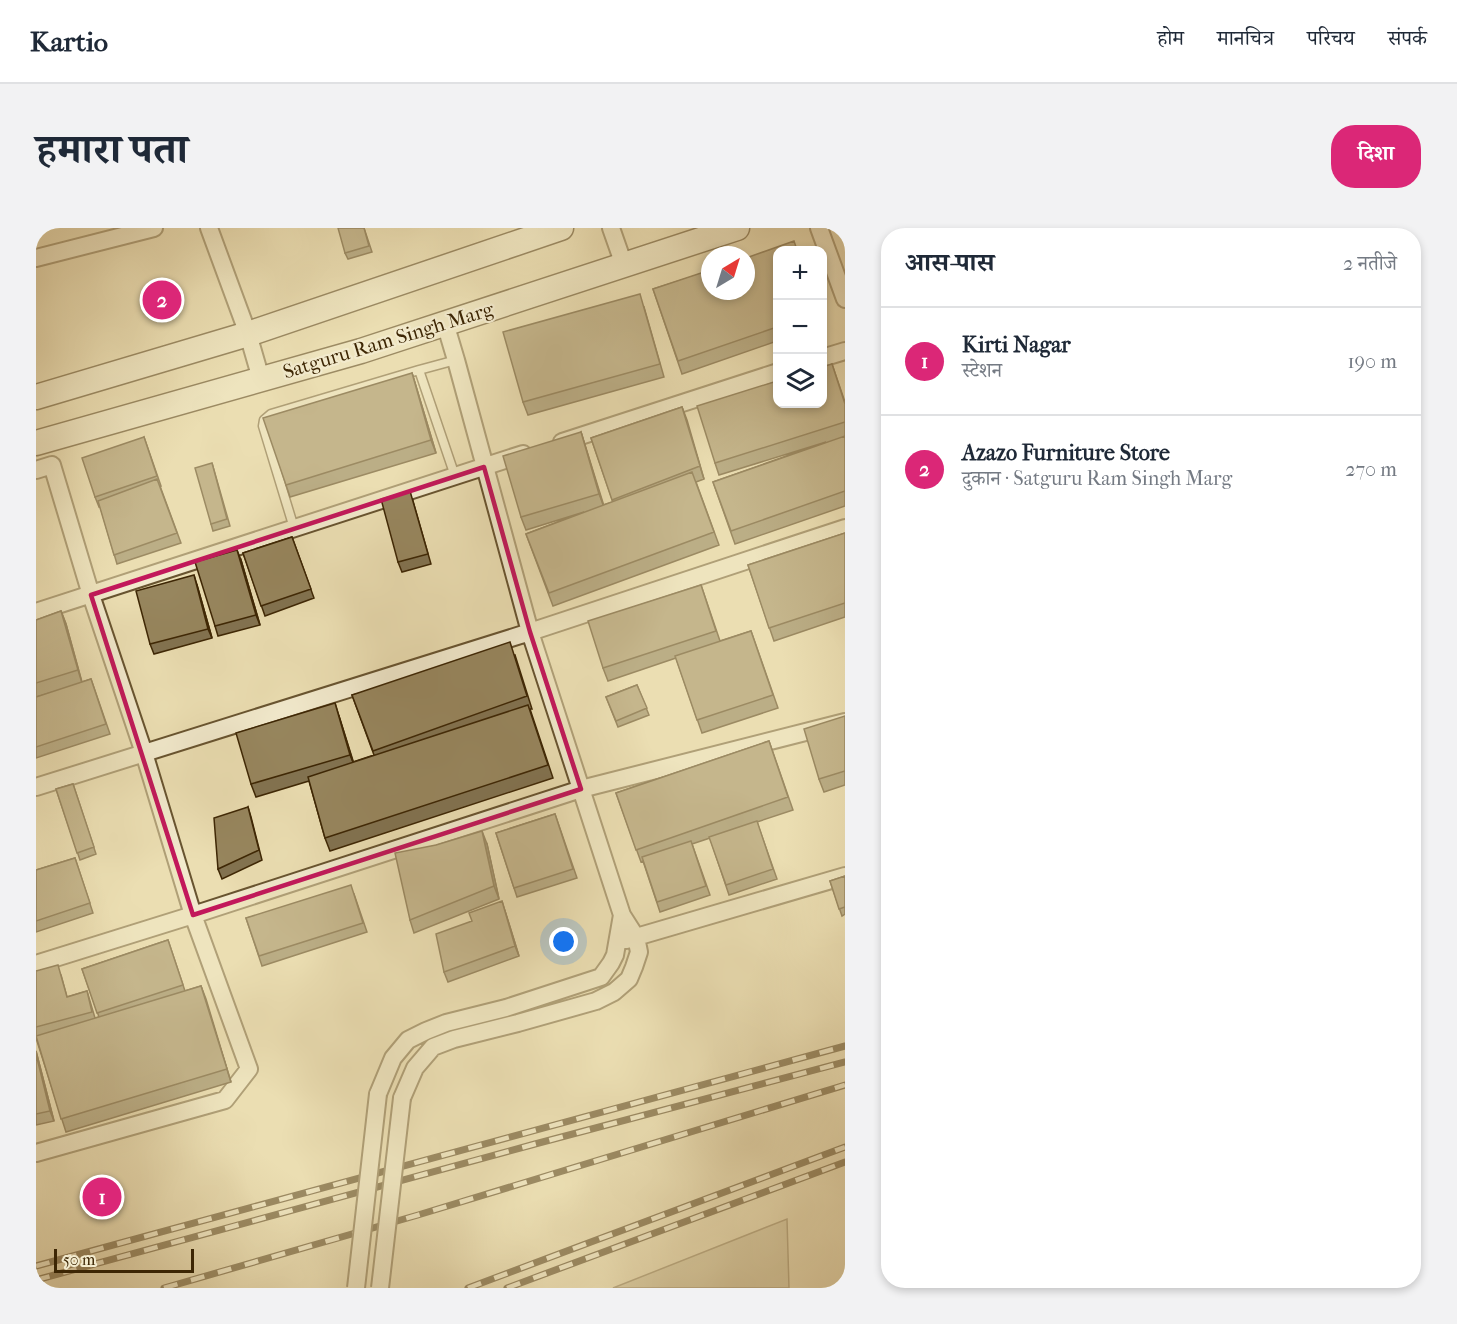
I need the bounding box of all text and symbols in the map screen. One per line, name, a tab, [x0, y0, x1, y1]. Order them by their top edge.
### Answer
text: Kartio	[30, 25, 108, 58]
text: होम	[1157, 26, 1184, 50]
text: मानचित्र	[1217, 26, 1274, 50]
text: परिचय	[1307, 26, 1355, 50]
text: संपर्क	[1388, 26, 1427, 50]
text: हमारा पता	[36, 125, 188, 174]
button: दिशा	[1331, 125, 1421, 188]
north arrow	[701, 246, 755, 300]
map controls	[773, 246, 827, 408]
button: +	[773, 246, 827, 300]
text: आस-पास	[905, 247, 994, 278]
text: 2 नतीजे	[1343, 252, 1397, 275]
pin: 2	[142, 278, 182, 322]
street label: Satguru Ram Singh Marg	[280, 297, 496, 383]
button: −	[773, 300, 827, 354]
text: Kirti Nagar	[962, 332, 1071, 358]
text: 1	[921, 350, 928, 373]
text: 190 m	[1347, 350, 1397, 373]
button: layers	[773, 354, 827, 408]
text: स्टेशन	[962, 359, 1002, 382]
text: Azazo Furniture Store	[962, 440, 1170, 466]
text: 2	[919, 458, 930, 481]
text: 270 m	[1345, 458, 1397, 481]
text: दुकान · Satguru Ram Singh Marg	[962, 467, 1232, 490]
your location	[549, 927, 578, 956]
pin: 1	[82, 1174, 122, 1220]
scale bar	[54, 1246, 194, 1274]
text: 50 m	[63, 1250, 95, 1269]

